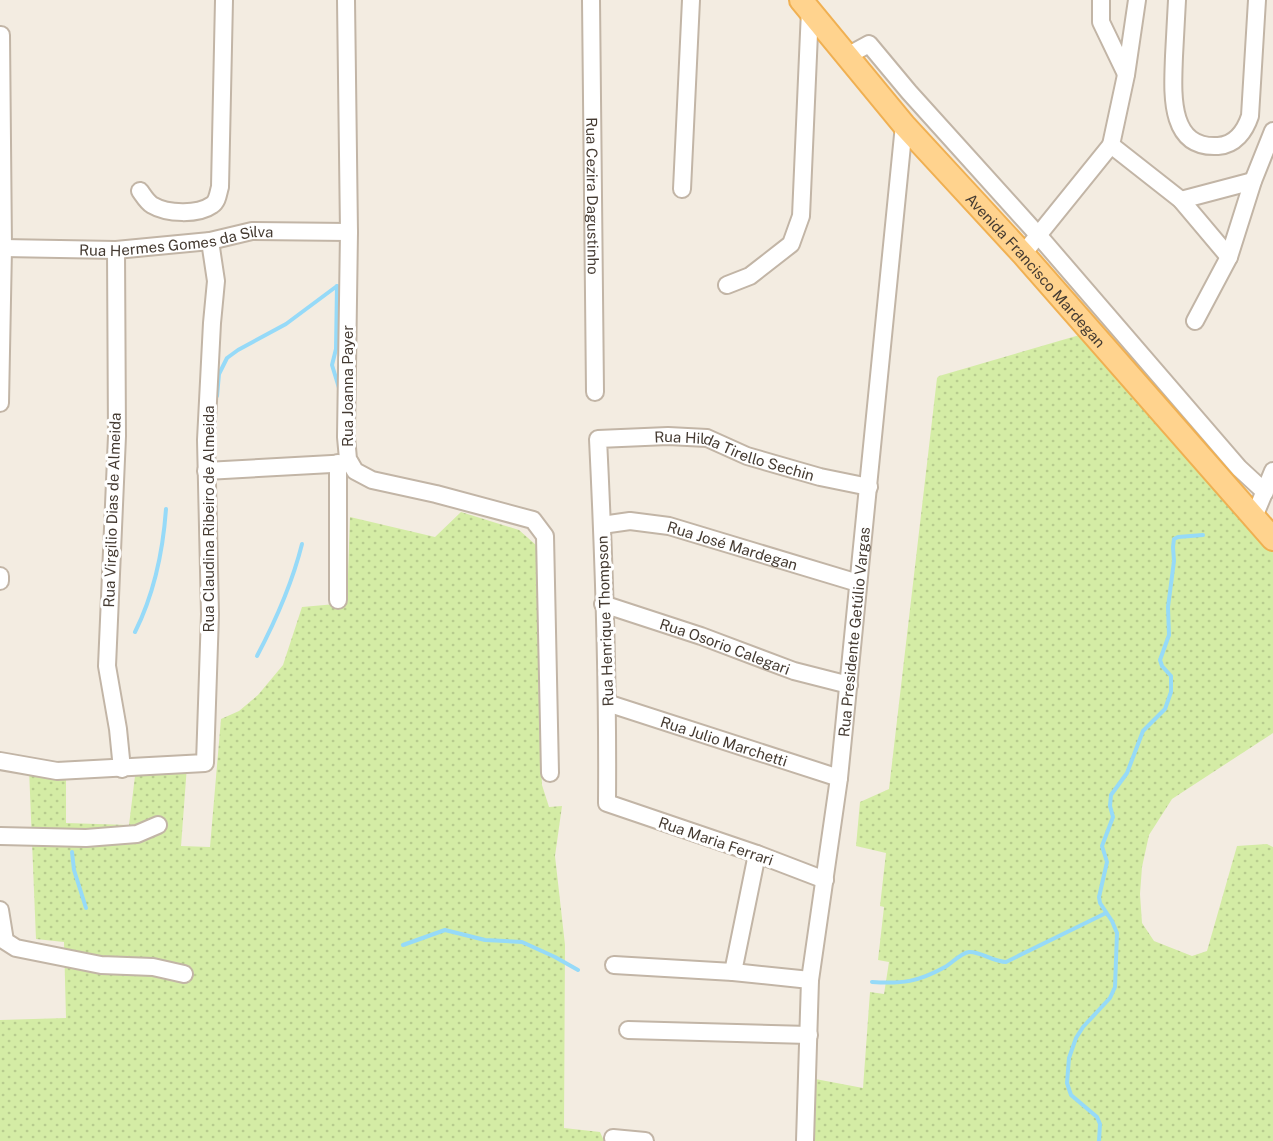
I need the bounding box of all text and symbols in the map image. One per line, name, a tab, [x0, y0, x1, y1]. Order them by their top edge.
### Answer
street label: Rua Cezira Dagustinho	[584, 117, 602, 275]
street label: Avenida Francisco Mardegan	[963, 190, 1109, 350]
street label: Rua Hermes Gomes da Silva	[79, 222, 273, 259]
street label: Rua Joanna Payer	[339, 325, 356, 447]
street label: Rua Claudina Ribeiro de Almeida	[200, 405, 217, 633]
street label: Rua Virgilio Dias de Almeida	[100, 412, 124, 608]
street label: Rua Hilda Tirello Sechin	[654, 427, 816, 483]
street label: Rua José Mardegan	[665, 517, 800, 573]
street label: Rua Presidente Getúlio Vargas	[835, 526, 872, 738]
street label: Rua Henrique Thompson	[594, 535, 616, 707]
street label: Rua Osorio Calegari	[658, 615, 793, 677]
street label: Rua Julio Marchetti	[658, 712, 790, 769]
street label: Rua Maria Ferrari	[656, 813, 776, 869]

